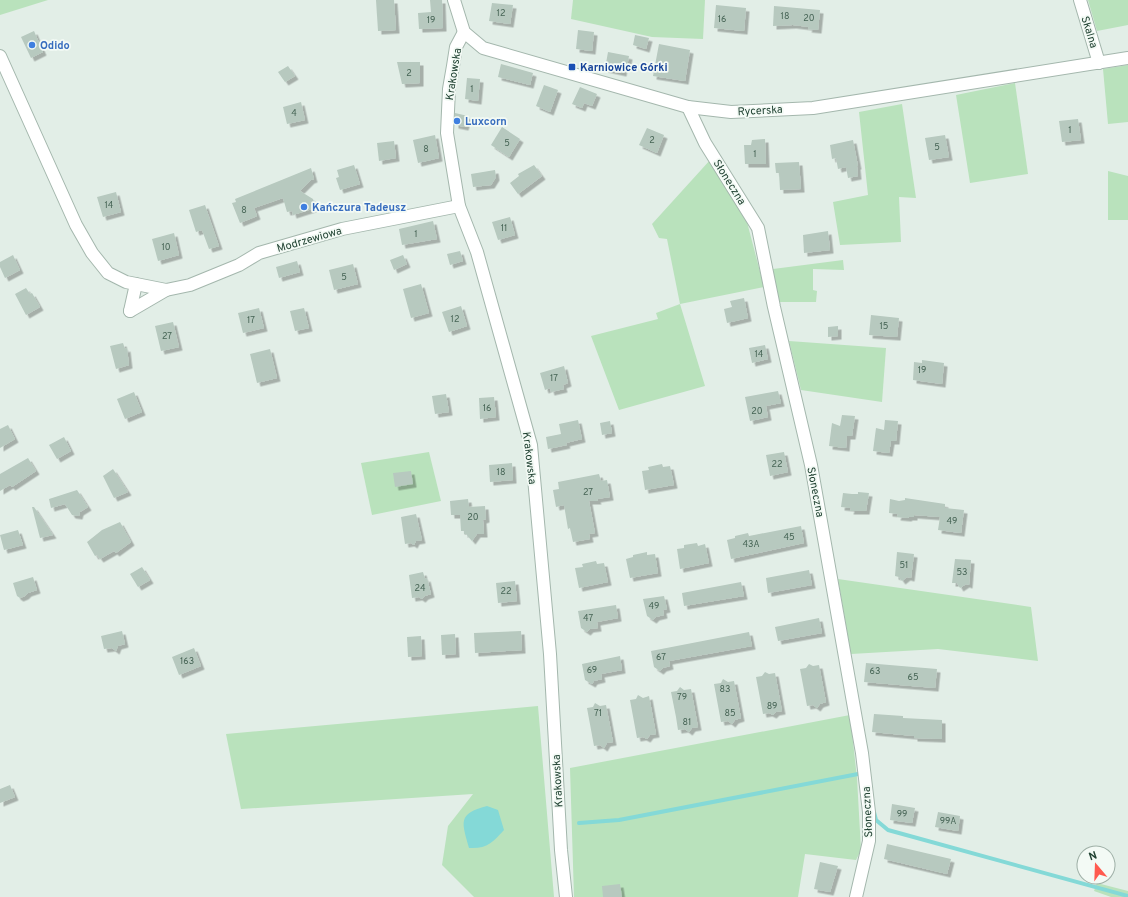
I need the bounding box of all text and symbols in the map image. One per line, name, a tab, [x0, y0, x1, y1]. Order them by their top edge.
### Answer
house number: 12	[497, 8, 505, 19]
house number: 18	[781, 11, 789, 22]
house number: 20	[803, 13, 815, 24]
house number: 16	[718, 14, 726, 25]
house number: 19	[427, 15, 435, 26]
street label: Skalna	[1078, 15, 1101, 50]
place label: Odido	[40, 39, 70, 53]
marker: Odido	[27, 40, 37, 50]
street label: Krakowska	[443, 47, 465, 101]
place label: Karniowice Górki	[580, 61, 668, 75]
marker: Karniowice Górki	[567, 62, 577, 72]
house number: 2	[406, 68, 412, 79]
house number: 1	[470, 84, 474, 95]
street label: Rycerska	[737, 103, 783, 119]
house number: 4	[291, 108, 297, 119]
place label: Luxcorn	[465, 115, 507, 129]
marker: Luxcorn	[452, 116, 462, 126]
house number: 1	[1068, 125, 1072, 136]
house number: 2	[649, 135, 655, 146]
house number: 5	[504, 138, 510, 149]
house number: 5	[934, 142, 940, 153]
house number: 8	[423, 144, 429, 155]
house number: 1	[753, 149, 757, 160]
street label: Słoneczna	[710, 157, 749, 208]
house number: 14	[105, 200, 114, 211]
place label: Kańczura Tadeusz	[312, 201, 406, 215]
marker: Kańczura Tadeusz	[299, 202, 309, 212]
house number: 8	[241, 205, 247, 216]
house number: 11	[501, 223, 507, 234]
street label: Modrzewiowa	[275, 224, 344, 256]
house number: 1	[414, 229, 418, 240]
house number: 10	[161, 242, 171, 253]
house number: 5	[341, 272, 347, 283]
house number: 12	[451, 314, 459, 325]
house number: 17	[247, 315, 255, 326]
house number: 15	[880, 321, 888, 332]
house number: 27	[162, 331, 172, 342]
house number: 14	[755, 349, 764, 360]
house number: 19	[918, 365, 926, 376]
house number: 17	[550, 373, 558, 384]
house number: 16	[483, 403, 491, 414]
house number: 20	[751, 406, 763, 417]
street label: Krakowska	[519, 431, 539, 485]
house number: 22	[771, 459, 783, 470]
street label: Słoneczna	[803, 466, 827, 519]
house number: 18	[497, 467, 505, 478]
house number: 27	[583, 487, 593, 498]
house number: 20	[467, 512, 479, 523]
house number: 49	[947, 516, 957, 527]
house number: 45	[783, 532, 795, 543]
house number: 43A	[742, 539, 760, 550]
house number: 51	[900, 560, 908, 571]
house number: 53	[956, 567, 968, 578]
house number: 24	[414, 583, 426, 594]
house number: 22	[500, 586, 512, 597]
house number: 49	[649, 601, 659, 612]
house number: 47	[583, 613, 593, 624]
house number: 67	[656, 652, 666, 663]
house number: 163	[180, 656, 194, 667]
house number: 69	[587, 665, 597, 676]
house number: 63	[870, 666, 880, 677]
house number: 65	[908, 672, 918, 683]
house number: 83	[720, 684, 730, 695]
house number: 79	[677, 692, 687, 703]
house number: 89	[767, 701, 777, 712]
house number: 71	[594, 708, 602, 719]
house number: 85	[724, 708, 736, 719]
house number: 81	[683, 717, 691, 728]
street label: Krakowska	[550, 754, 566, 808]
street label: Słoneczna	[860, 786, 876, 838]
house number: 99	[897, 809, 907, 820]
house number: 99A	[940, 816, 956, 827]
north arrow	[1076, 845, 1116, 885]
text: N	[1087, 849, 1099, 864]

